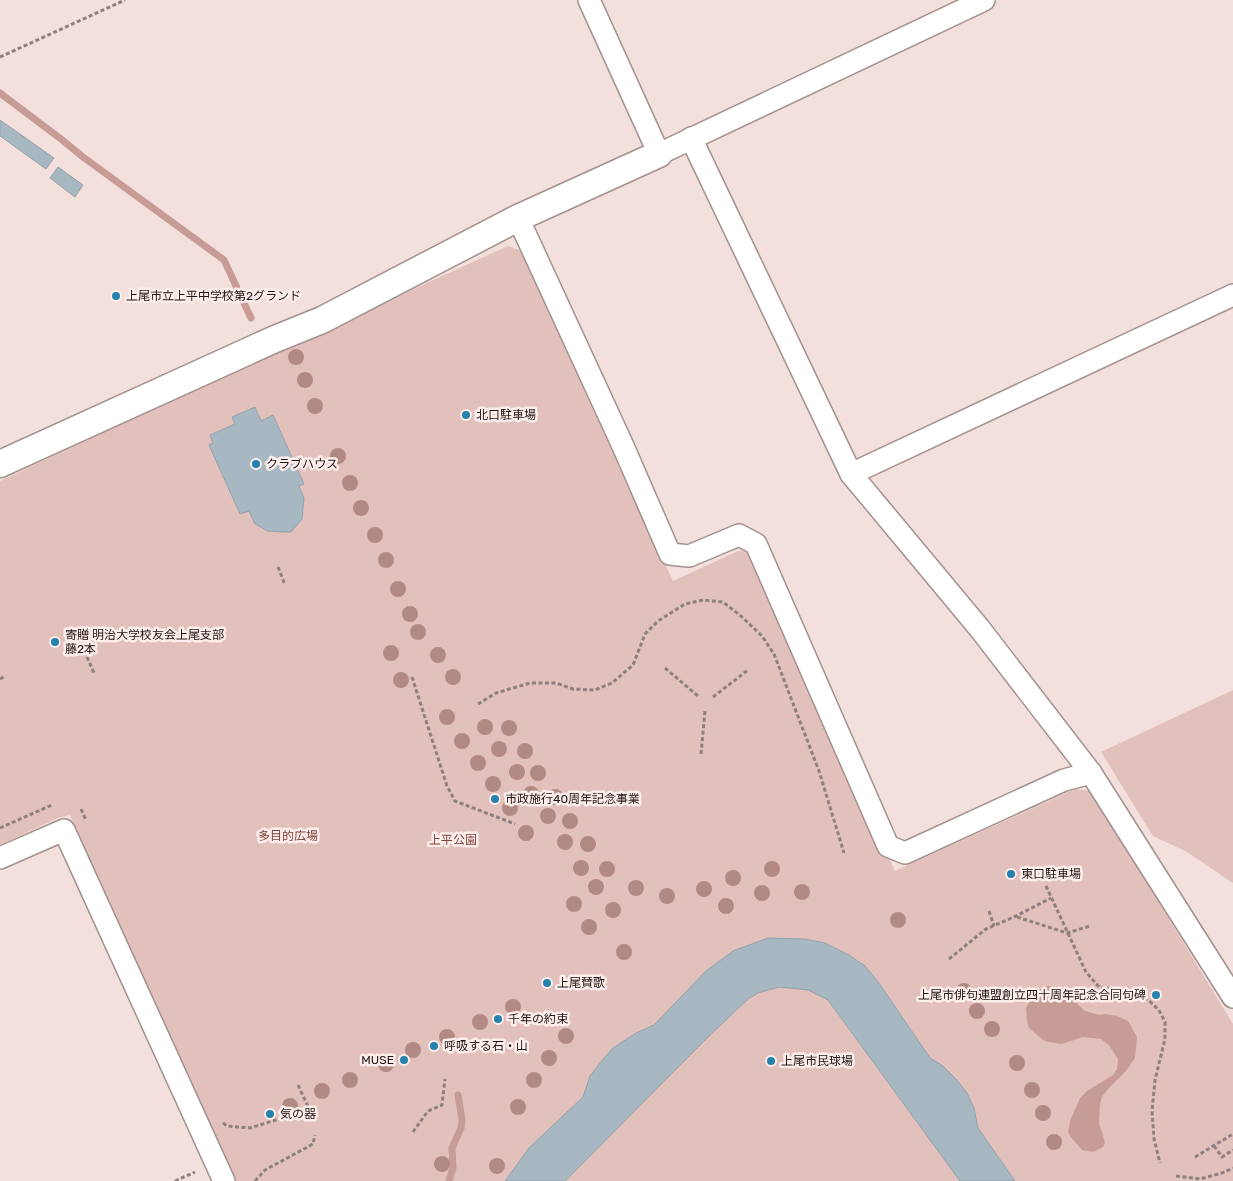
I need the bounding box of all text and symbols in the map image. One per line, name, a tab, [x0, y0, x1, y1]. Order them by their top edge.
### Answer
place label: 上尾市立上平中学校第2グランド	[126, 289, 301, 303]
marker: 上尾市立上平中学校第2グランド	[110, 290, 122, 302]
place label: 北口駐車場	[476, 408, 536, 422]
marker: 北口駐車場	[460, 409, 472, 421]
place label: クラブハウス	[266, 457, 338, 471]
marker: クラブハウス	[250, 458, 262, 470]
place label: 寄贈 明治大学校友会上尾支部 藤2本	[65, 628, 224, 656]
marker: 寄贈 明治大学校友会上尾支部 藤2本	[49, 636, 61, 648]
place label: 市政施行40周年記念事業	[505, 792, 640, 806]
marker: 市政施行40周年記念事業	[489, 793, 501, 805]
park label: 多目的広場	[258, 829, 318, 843]
park label: 上平公園	[429, 833, 477, 847]
place label: 東口駐車場	[1021, 867, 1081, 881]
marker: 東口駐車場	[1005, 868, 1017, 880]
place label: 上尾賛歌	[557, 976, 605, 990]
marker: 上尾賛歌	[541, 977, 553, 989]
place label: 上尾市俳句連盟創立四十周年記念合同句碑	[918, 988, 1146, 1002]
marker: 上尾市俳句連盟創立四十周年記念合同句碑	[1150, 989, 1162, 1001]
place label: 千年の約束	[508, 1012, 569, 1026]
marker: 千年の約束	[492, 1013, 504, 1025]
place label: 呼吸する石・山	[444, 1039, 528, 1053]
marker: 呼吸する石・山	[428, 1040, 440, 1052]
place label: MUSE	[361, 1053, 394, 1067]
marker: MUSE	[398, 1054, 410, 1066]
place label: 上尾市民球場	[781, 1054, 853, 1068]
marker: 上尾市民球場	[765, 1055, 777, 1067]
place label: 気の器	[280, 1107, 316, 1121]
marker: 気の器	[264, 1108, 276, 1120]

